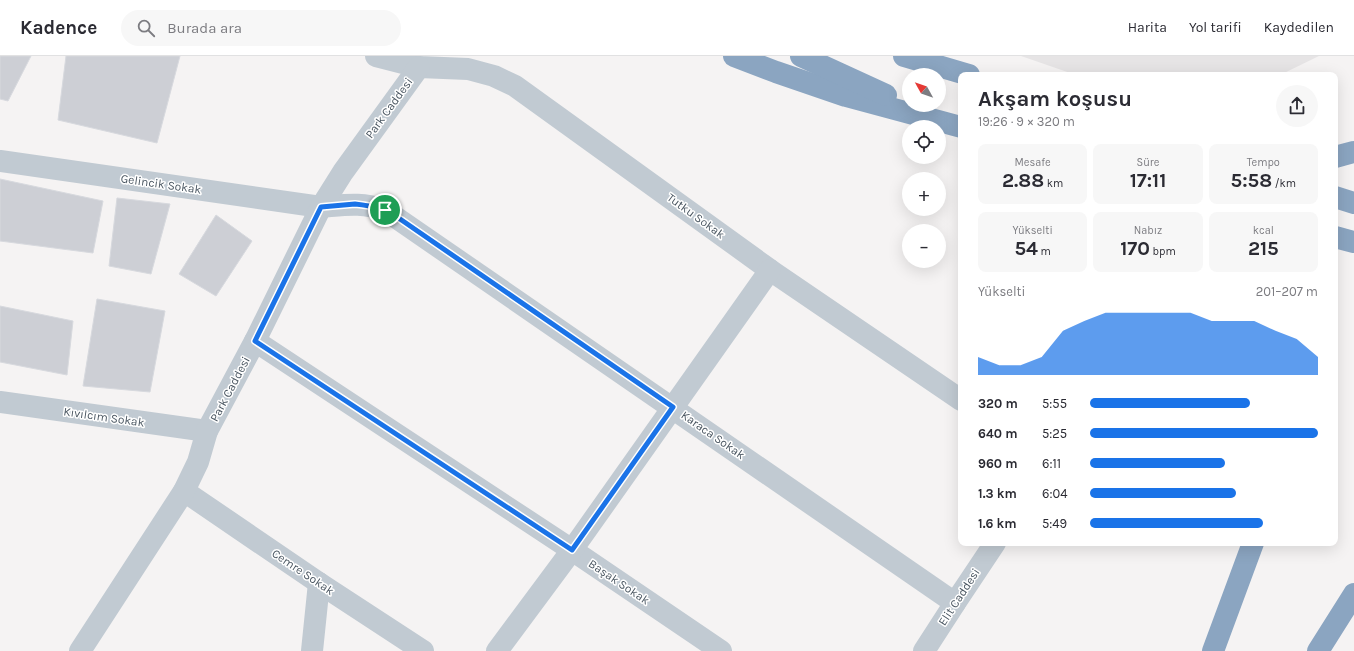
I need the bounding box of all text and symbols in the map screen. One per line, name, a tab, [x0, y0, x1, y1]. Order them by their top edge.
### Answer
search box	[121, 10, 401, 46]
text: Kadence	[20, 17, 97, 39]
icon: search	[135, 17, 157, 39]
text: Burada ara	[167, 19, 242, 37]
text: Harita	[1128, 19, 1167, 36]
text: Yol tarifi	[1189, 19, 1242, 36]
text: Kaydedilen	[1264, 19, 1334, 36]
north arrow	[902, 68, 946, 112]
map controls	[902, 68, 946, 268]
street label: Park Caddesi	[362, 75, 416, 141]
button: share	[1276, 85, 1318, 127]
text: Akşam koşusu	[978, 86, 1132, 112]
text: 19:26 · 9 × 320 m	[978, 114, 1075, 129]
button: locate	[902, 120, 946, 164]
text: Mesafe	[1015, 156, 1051, 169]
text: Süre	[1137, 156, 1159, 169]
text: Tempo	[1247, 156, 1280, 169]
text: 2.88	[1002, 169, 1044, 192]
text: 17:11	[1130, 169, 1166, 192]
text: 5:58	[1231, 169, 1272, 192]
street label: Gelincik Sokak	[120, 171, 203, 197]
button: +	[902, 172, 946, 216]
text: km	[1044, 177, 1063, 190]
text: /km	[1272, 177, 1296, 190]
street label: Tutku Sokak	[664, 190, 728, 242]
pin	[368, 193, 402, 227]
icon: arrive	[374, 199, 396, 221]
button: −	[902, 224, 946, 268]
text: Yükselti	[1013, 224, 1053, 237]
text: Nabız	[1134, 224, 1162, 237]
text: kcal	[1253, 224, 1274, 237]
text: 54	[1014, 237, 1038, 260]
text: 170	[1120, 237, 1150, 260]
text: 215	[1248, 237, 1279, 260]
text: m	[1038, 245, 1051, 258]
text: bpm	[1150, 245, 1176, 258]
text: Yükselti	[978, 284, 1025, 299]
text: 201–207 m	[1256, 284, 1318, 299]
street label: Park Caddesi	[207, 354, 253, 424]
text: 320 m	[978, 396, 1018, 411]
text: 5:55	[1042, 396, 1067, 411]
street label: Kıvılcım Sokak	[63, 404, 146, 430]
street label: Karaca Sokak	[678, 408, 748, 462]
text: 640 m	[978, 426, 1017, 441]
text: 5:25	[1042, 426, 1067, 441]
text: 960 m	[978, 456, 1018, 471]
text: 6:11	[1042, 456, 1061, 471]
text: 1.3 km	[978, 486, 1017, 501]
text: 6:04	[1042, 486, 1067, 501]
text: 1.6 km	[978, 516, 1017, 531]
text: 5:49	[1042, 516, 1067, 531]
street label: Cemre Sokak	[269, 546, 337, 598]
street label: Başak Sokak	[586, 556, 652, 608]
street label: Elit Caddesi	[935, 566, 983, 628]

